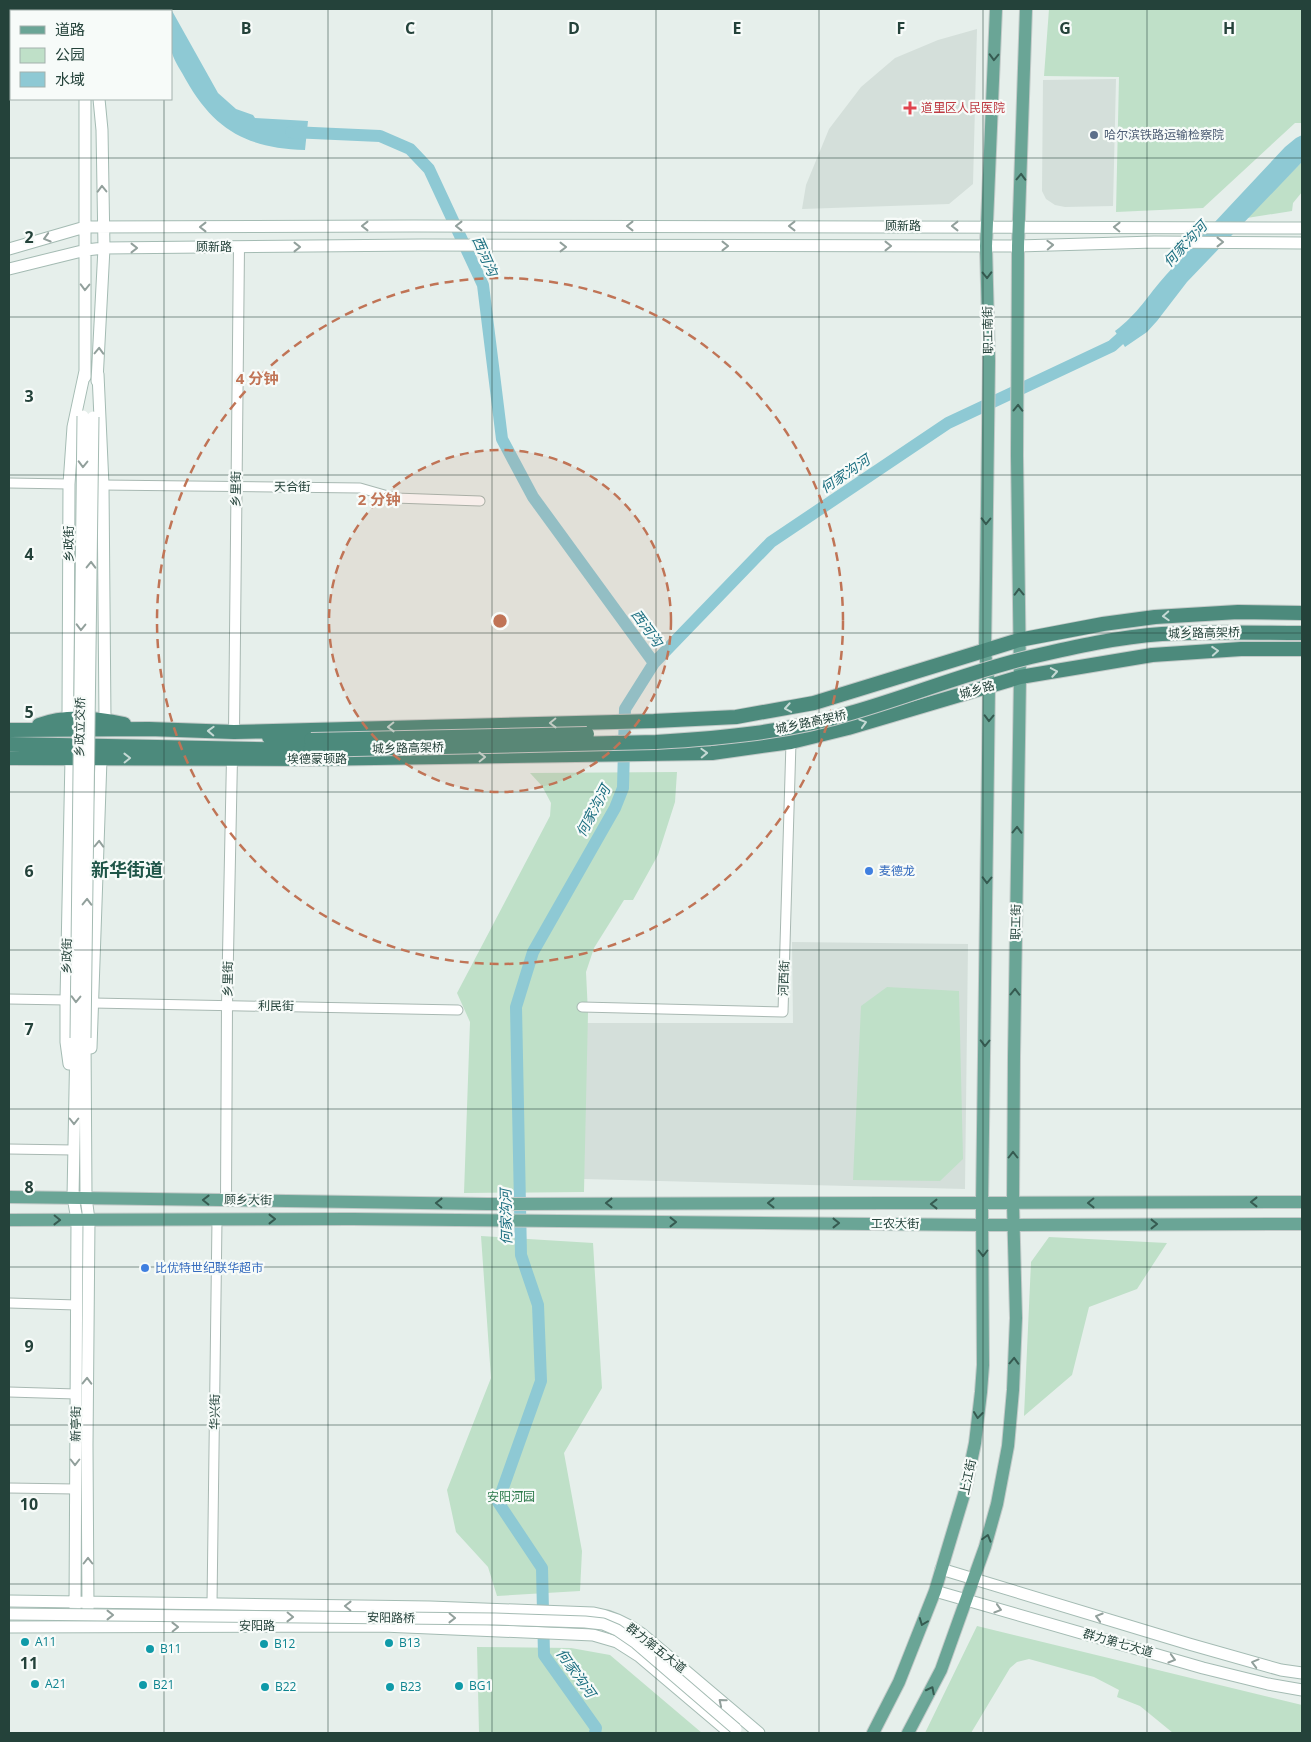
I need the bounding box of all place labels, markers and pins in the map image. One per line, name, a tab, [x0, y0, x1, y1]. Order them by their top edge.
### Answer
place label: 道里区人民医院	[921, 99, 1005, 116]
marker: 道里区人民医院	[903, 101, 917, 115]
place label: 哈尔滨铁路运输检察院	[1104, 126, 1224, 143]
marker: 哈尔滨铁路运输检察院	[1088, 129, 1100, 141]
centre of rings	[491, 612, 509, 630]
place label: 麦德龙	[879, 862, 915, 879]
marker: 麦德龙	[863, 865, 875, 877]
place label: 比优特世纪联华超市	[155, 1259, 263, 1276]
marker: 比优特世纪联华超市	[139, 1262, 151, 1274]
place label: A11	[35, 1633, 56, 1650]
place label: B13	[399, 1634, 421, 1651]
place label: B12	[274, 1635, 296, 1652]
marker: A11	[19, 1636, 31, 1648]
marker: B13	[383, 1637, 395, 1649]
marker: B12	[258, 1638, 270, 1650]
place label: B11	[160, 1640, 181, 1657]
marker: B11	[144, 1643, 156, 1655]
place label: A21	[45, 1675, 66, 1692]
place label: B21	[153, 1676, 174, 1693]
place label: BG1	[469, 1677, 492, 1694]
marker: A21	[29, 1678, 41, 1690]
place label: B22	[275, 1678, 297, 1695]
place label: B23	[400, 1678, 422, 1695]
marker: B21	[137, 1679, 149, 1691]
marker: BG1	[453, 1680, 465, 1692]
marker: B22	[259, 1681, 271, 1693]
marker: B23	[384, 1681, 396, 1693]

